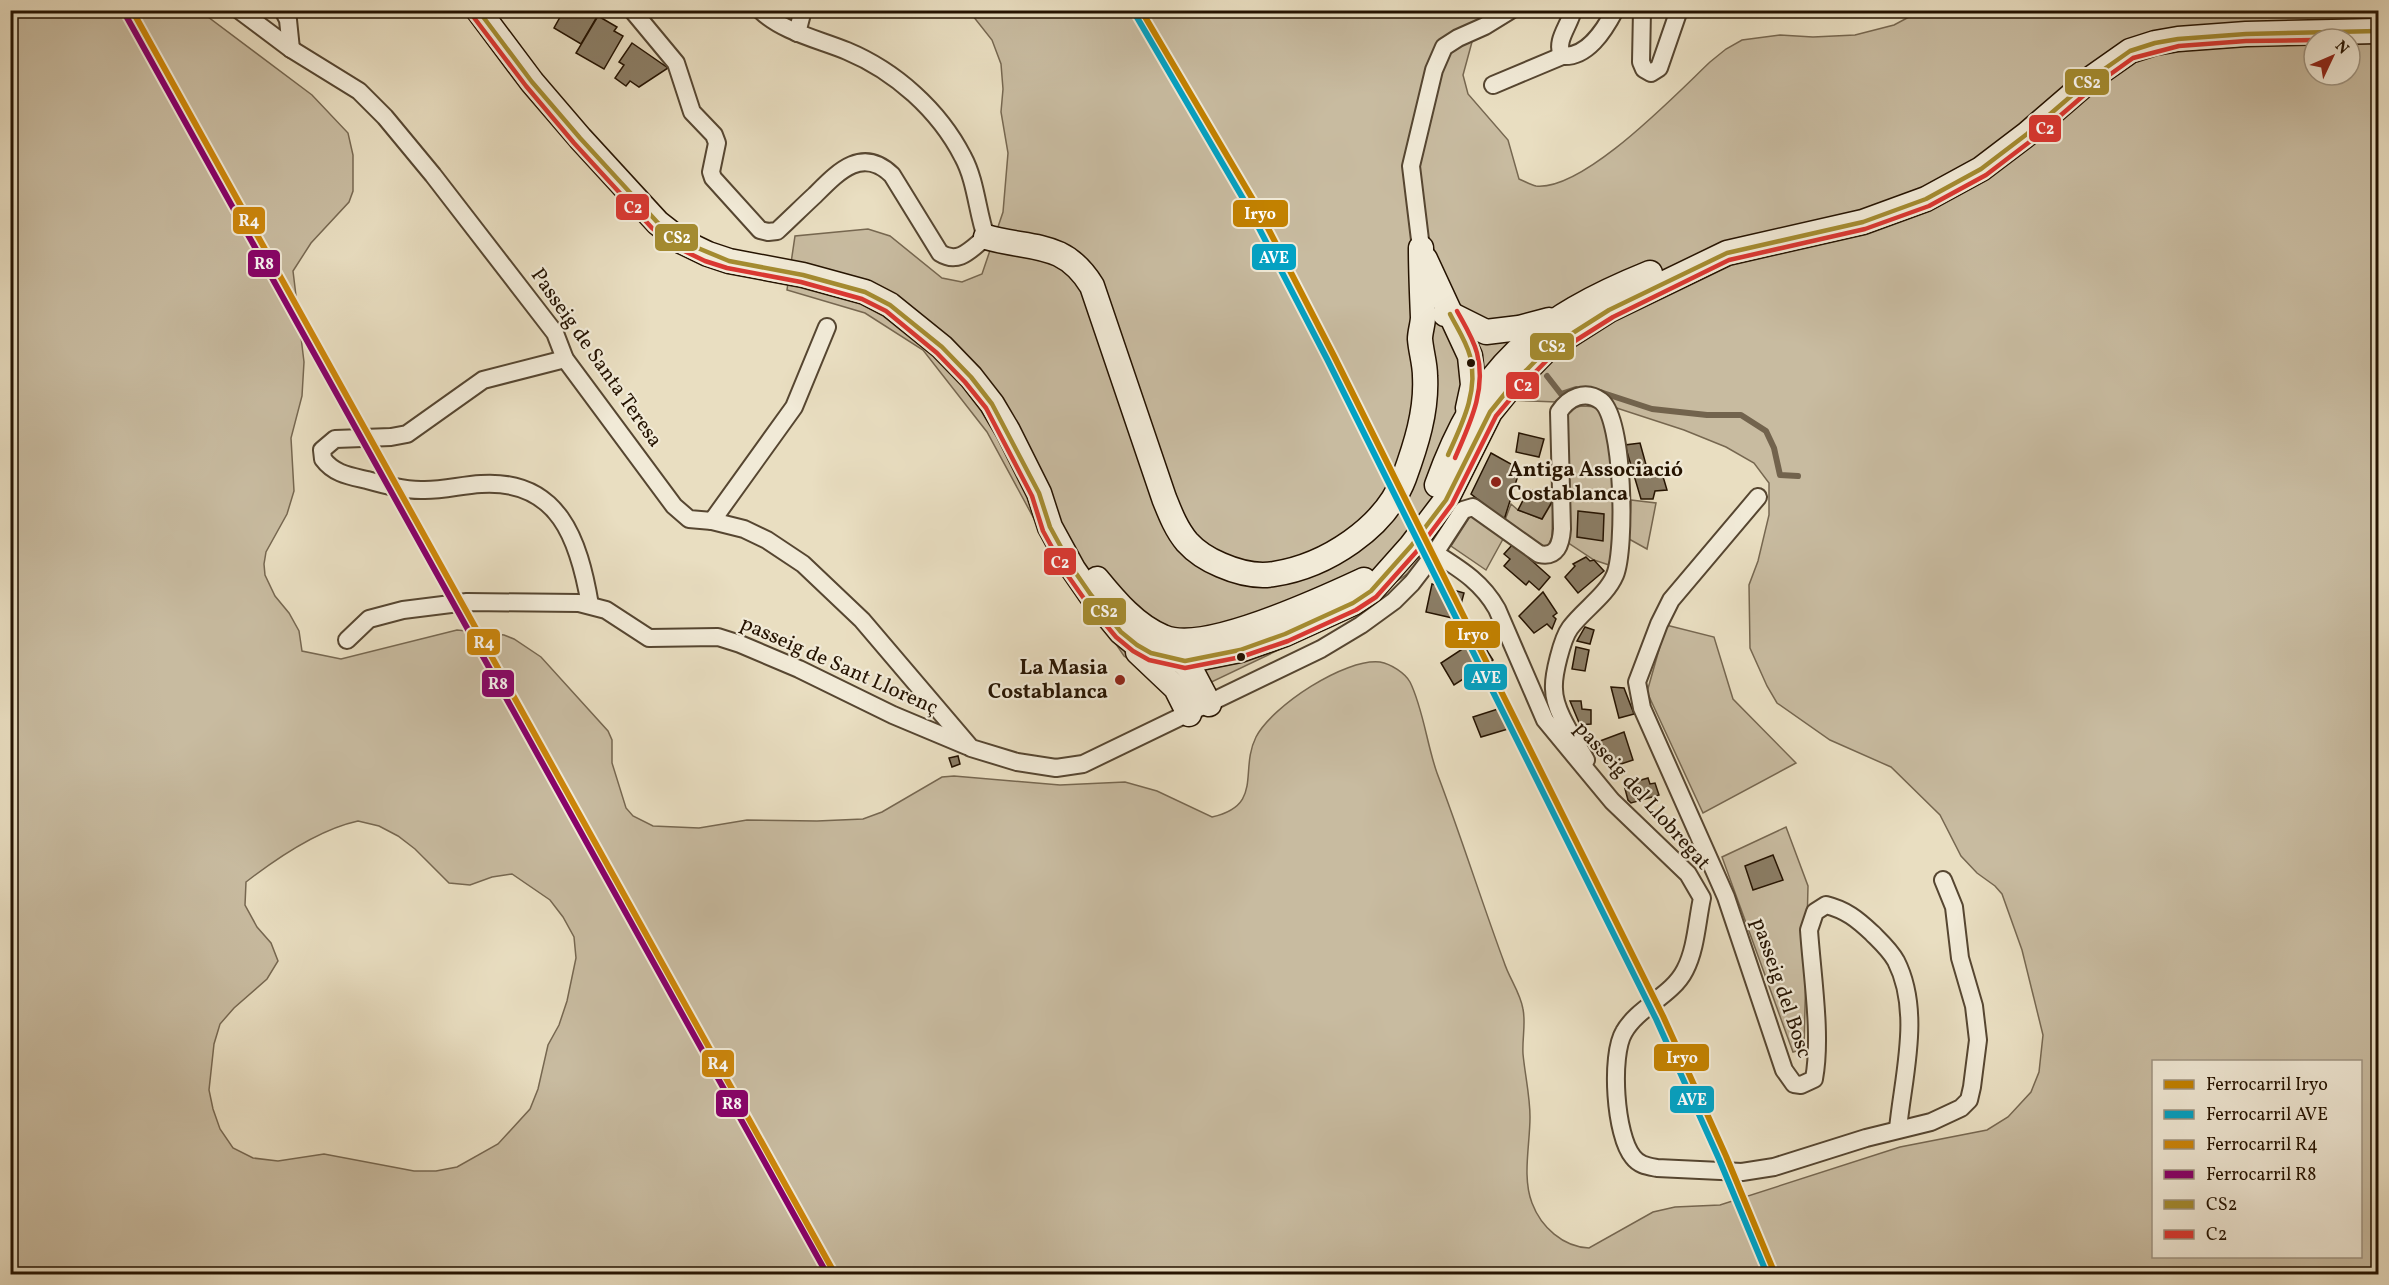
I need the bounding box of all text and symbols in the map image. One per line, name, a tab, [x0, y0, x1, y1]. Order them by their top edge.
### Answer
north arrow	[2302, 27, 2362, 87]
text: N	[2329, 36, 2354, 60]
line badge: CS2	[2064, 68, 2110, 96]
text: CS2	[2073, 73, 2101, 95]
line badge: C2	[2028, 114, 2062, 143]
text: C2	[2036, 119, 2054, 141]
line badge: C2	[615, 193, 650, 221]
text: C2	[624, 198, 642, 220]
line badge: Iryo	[1232, 199, 1289, 228]
text: Iryo	[1244, 204, 1276, 226]
line badge: R4	[232, 206, 266, 235]
text: R4	[239, 211, 260, 233]
line badge: CS2	[654, 223, 699, 252]
text: CS2	[663, 228, 691, 250]
line badge: AVE	[1251, 243, 1297, 271]
text: AVE	[1259, 248, 1289, 270]
line badge: R8	[247, 249, 281, 278]
text: R8	[254, 254, 274, 276]
street label: Passeig de Santa Teresa	[523, 263, 669, 453]
line badge: CS2	[1529, 332, 1575, 361]
text: CS2	[1538, 337, 1566, 359]
unlabelled marker	[1465, 357, 1477, 369]
line badge: C2	[1505, 371, 1540, 400]
text: C2	[1514, 376, 1532, 398]
place label: Antiga Associació Costablanca	[1508, 456, 1683, 509]
marker: Antiga Associació Costablanca	[1489, 475, 1503, 489]
line badge: C2	[1043, 547, 1077, 576]
text: C2	[1051, 553, 1069, 575]
line badge: CS2	[1082, 597, 1127, 626]
text: CS2	[1090, 602, 1118, 624]
street label: passeig de Sant Llorenç	[735, 609, 943, 723]
line badge: Iryo	[1444, 620, 1501, 649]
text: Iryo	[1457, 625, 1489, 647]
line badge: R4	[466, 628, 501, 656]
text: R4	[474, 633, 495, 655]
unlabelled marker	[1235, 651, 1247, 663]
place label: La Masia Costablanca	[988, 654, 1108, 707]
line badge: AVE	[1463, 663, 1508, 691]
text: AVE	[1471, 668, 1501, 690]
line badge: R8	[481, 669, 515, 698]
marker: La Masia Costablanca	[1113, 673, 1127, 687]
text: R8	[488, 674, 508, 696]
street label: passeig del Llobregat	[1567, 715, 1717, 877]
street label: passeig del Bosc	[1743, 914, 1819, 1062]
line badge: Iryo	[1653, 1043, 1710, 1072]
text: Iryo	[1666, 1048, 1698, 1070]
line badge: R4	[701, 1049, 735, 1078]
text: R4	[708, 1054, 729, 1076]
legend	[2152, 1060, 2362, 1258]
text: Ferrocarril Iryo	[2206, 1073, 2328, 1098]
line badge: AVE	[1669, 1085, 1715, 1114]
line badge: R8	[715, 1089, 749, 1118]
text: AVE	[1677, 1090, 1707, 1112]
text: R8	[722, 1094, 742, 1116]
text: Ferrocarril AVE	[2206, 1103, 2328, 1128]
text: Ferrocarril R4	[2206, 1133, 2318, 1158]
text: Ferrocarril R8	[2206, 1163, 2316, 1188]
text: CS2	[2206, 1193, 2237, 1218]
text: C2	[2206, 1223, 2227, 1248]

